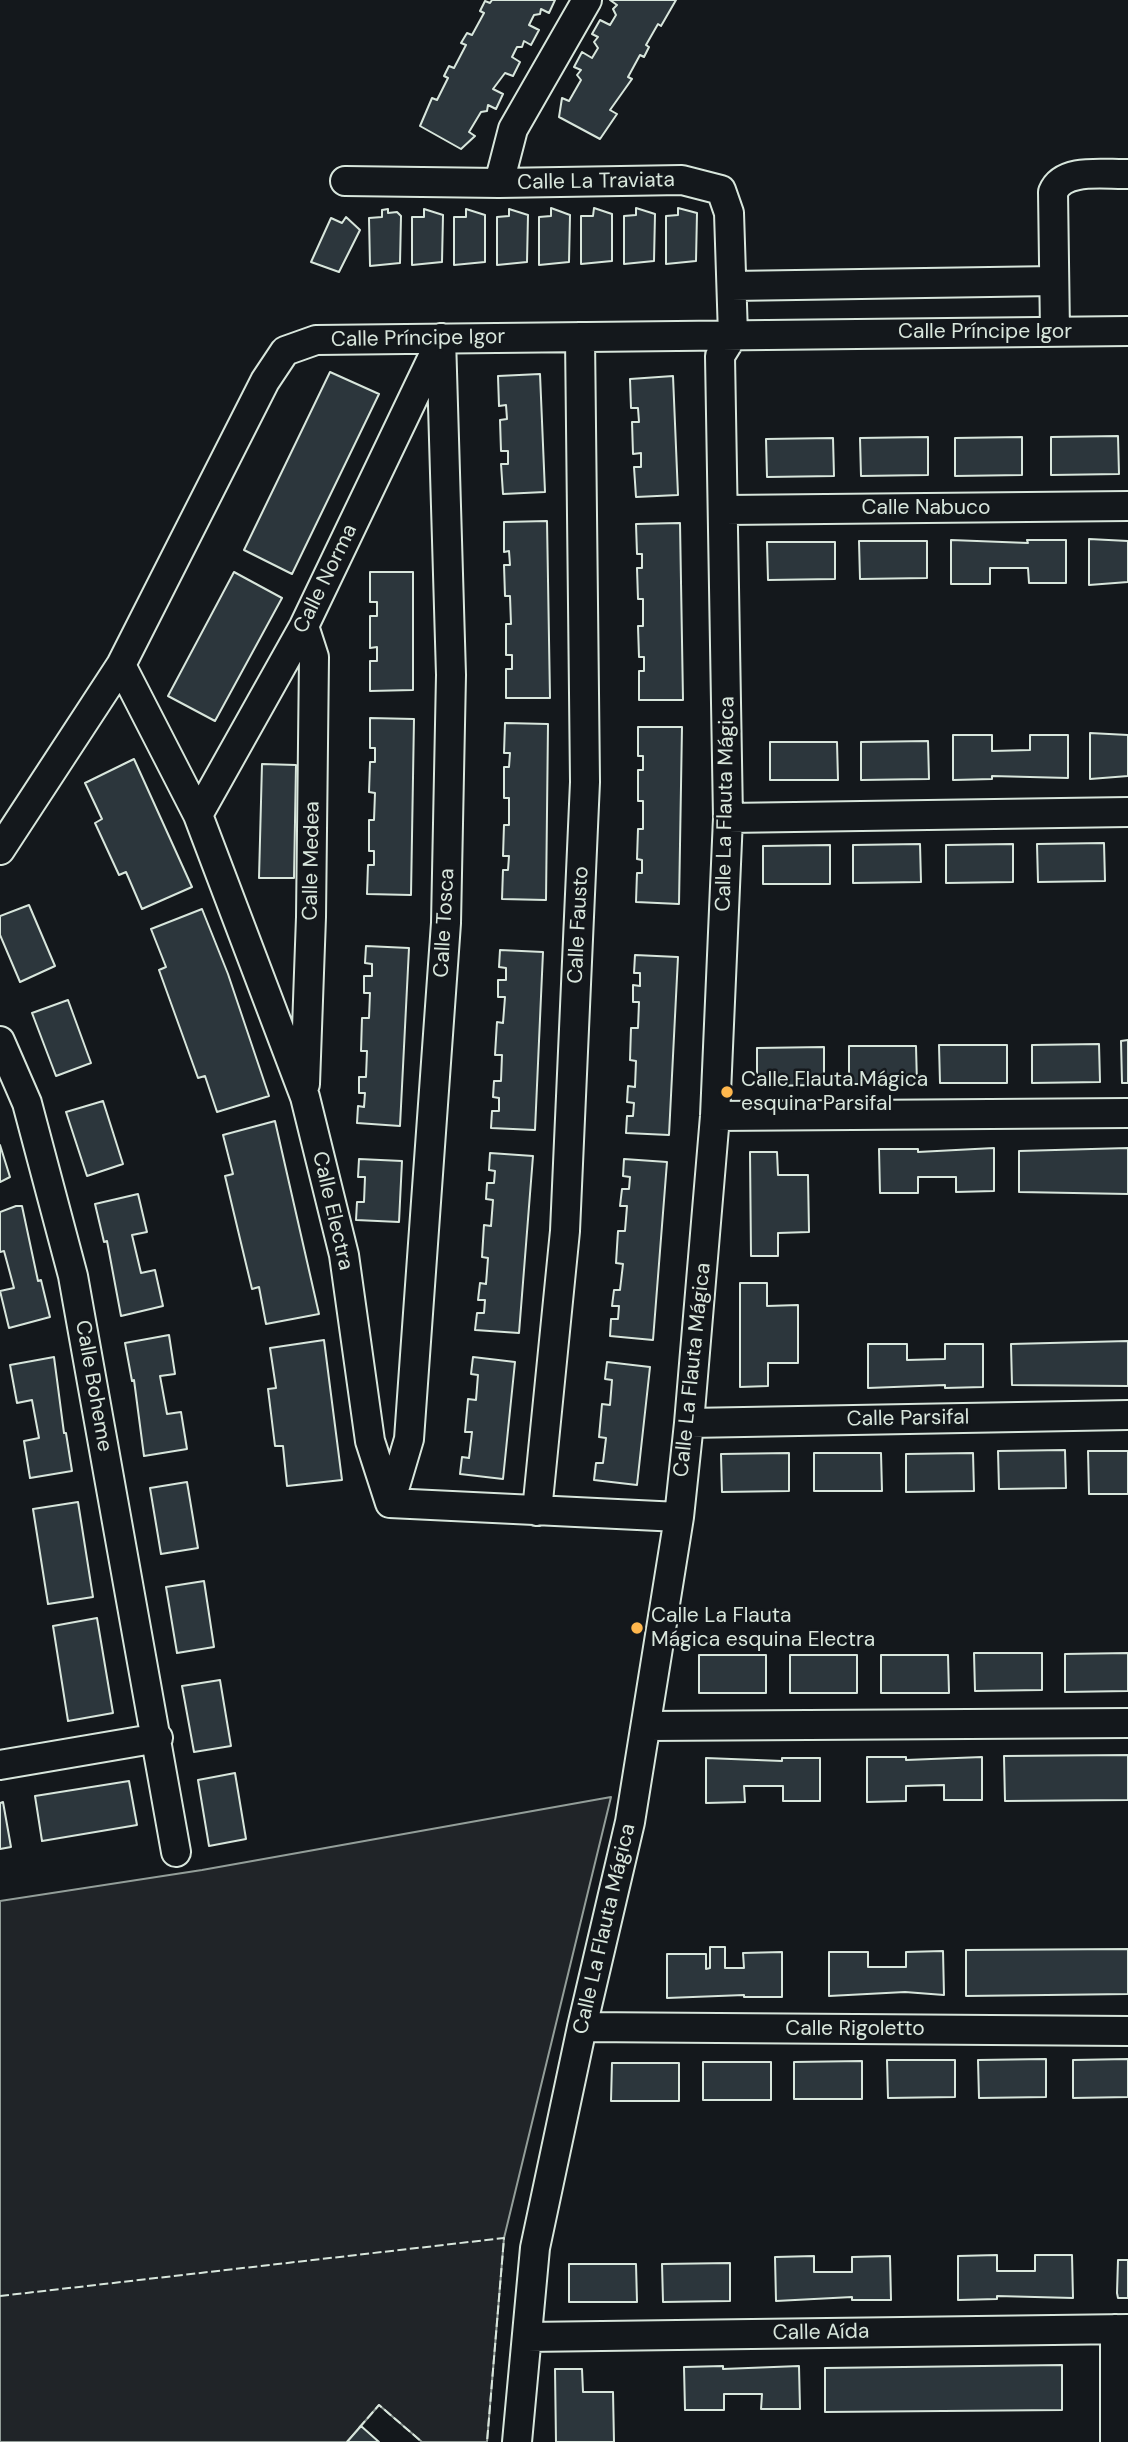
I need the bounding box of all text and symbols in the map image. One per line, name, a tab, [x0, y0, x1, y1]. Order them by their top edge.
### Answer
street label: Calle La Traviata	[517, 168, 675, 196]
street label: Calle Príncipe Igor	[898, 319, 1072, 345]
street label: Calle Príncipe Igor	[331, 325, 505, 353]
street label: Calle Nabuco	[862, 495, 990, 521]
street label: Calle Norma	[289, 520, 363, 638]
street label: Calle La Flauta Mágica	[712, 696, 740, 912]
street label: Calle Medea	[298, 801, 326, 921]
street label: Calle Fausto	[563, 866, 595, 984]
street label: Calle Tosca	[430, 868, 460, 978]
place label: Calle Flauta Mágica esquina Parsifal	[741, 1067, 928, 1117]
marker: Calle Flauta Mágica esquina Parsifal	[719, 1084, 735, 1100]
street label: Calle Electra	[306, 1149, 358, 1273]
street label: Calle La Flauta Mágica	[669, 1262, 717, 1478]
street label: Calle Boheme	[69, 1318, 117, 1454]
street label: Calle Parsifal	[846, 1405, 970, 1433]
place label: Calle La Flauta Mágica esquina Electra	[651, 1603, 875, 1653]
marker: Calle La Flauta Mágica esquina Electra	[629, 1620, 645, 1636]
street label: Calle La Flauta Mágica	[569, 1821, 641, 2037]
street label: Calle Rigoletto	[785, 2016, 925, 2042]
street label: Calle Aída	[772, 2320, 870, 2346]

